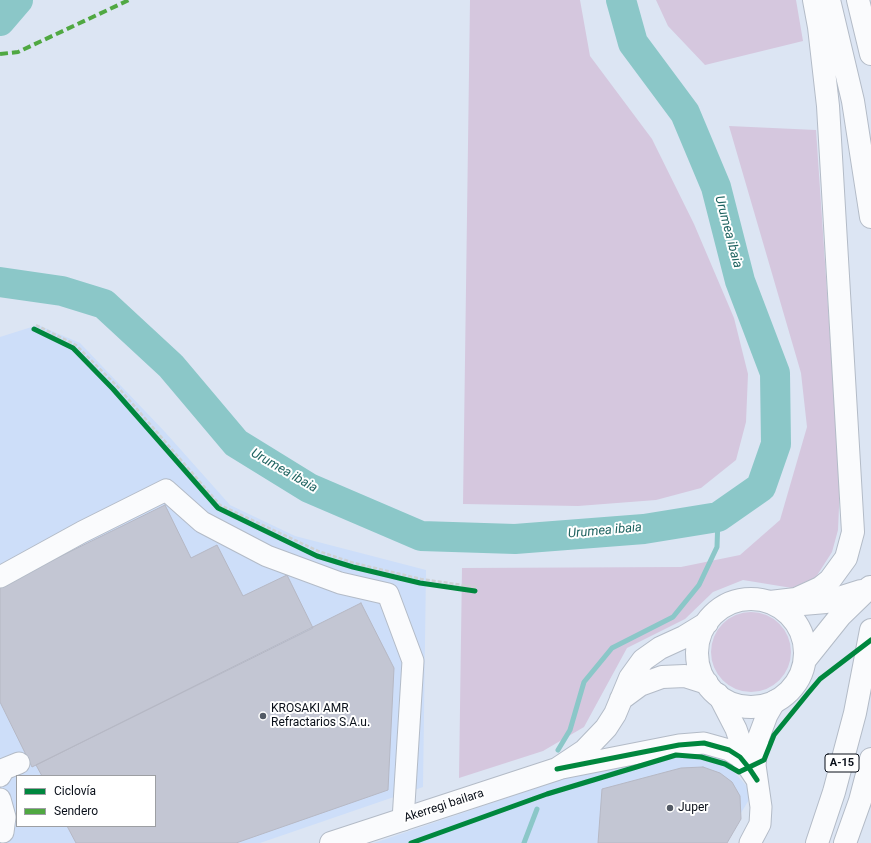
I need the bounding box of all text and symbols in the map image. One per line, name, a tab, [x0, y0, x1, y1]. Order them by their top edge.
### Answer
water label: Urumea ibaia	[711, 194, 745, 270]
water label: Urumea ibaia	[248, 446, 320, 496]
water label: Urumea ibaia	[567, 520, 643, 542]
place label: KROSAKI AMR Refractarios S.A.u.	[271, 702, 370, 730]
marker: KROSAKI AMR Refractarios S.A.u.	[258, 711, 268, 721]
road number: A-15	[825, 754, 859, 772]
legend	[16, 775, 156, 827]
text: Ciclovía	[54, 784, 96, 798]
street label: Akerregi bailara	[402, 786, 486, 826]
place label: Juper	[678, 801, 708, 815]
marker: Juper	[665, 803, 675, 813]
text: Sendero	[54, 804, 98, 818]

